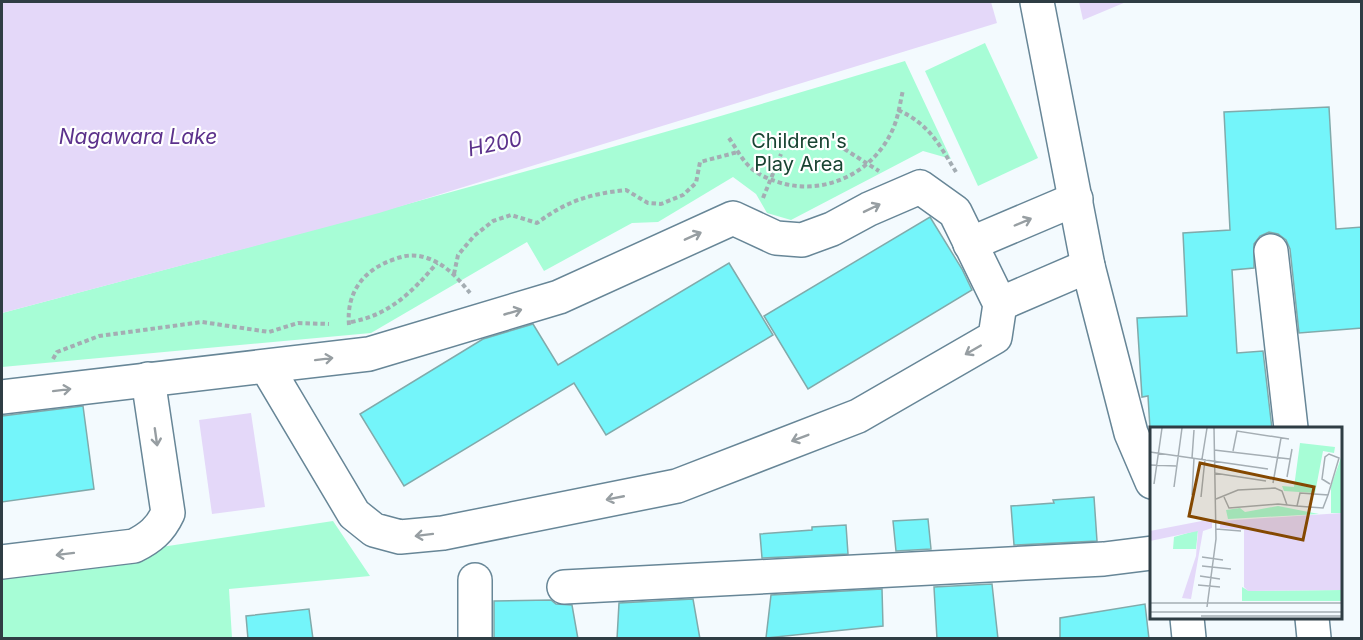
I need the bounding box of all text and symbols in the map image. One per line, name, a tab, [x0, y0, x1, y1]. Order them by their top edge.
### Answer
water label: Nagawara Lake	[59, 124, 217, 149]
water label: H200	[465, 125, 525, 161]
park label: Children's Play Area	[751, 129, 847, 176]
one-way arrow	[862, 201, 880, 213]
one-way arrow	[1014, 215, 1032, 226]
one-way arrow	[683, 230, 701, 242]
one-way arrow	[503, 306, 522, 317]
one-way arrow	[965, 345, 983, 356]
one-way arrow	[314, 353, 334, 364]
one-way arrow	[52, 384, 72, 395]
one-way arrow	[151, 427, 162, 447]
inset map	[1150, 427, 1342, 619]
one-way arrow	[792, 434, 810, 445]
one-way arrow	[606, 493, 626, 504]
one-way arrow	[414, 530, 434, 541]
one-way arrow	[56, 549, 75, 560]

